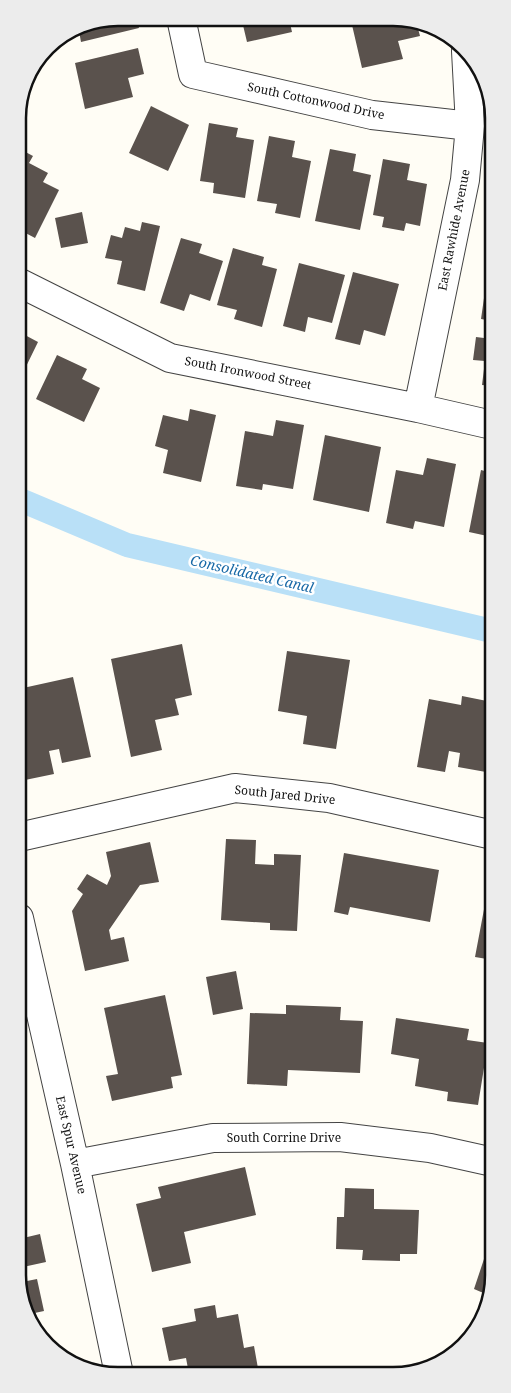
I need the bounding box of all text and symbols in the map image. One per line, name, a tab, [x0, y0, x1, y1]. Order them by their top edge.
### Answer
street label: South Cottonwood Drive	[246, 78, 386, 123]
street label: East Rawhide Avenue	[433, 168, 474, 292]
street label: South Ironwood Street	[183, 352, 313, 393]
water label: Consolidated Canal	[189, 550, 316, 597]
street label: South Jared Drive	[234, 781, 336, 808]
street label: East Spur Avenue	[52, 1094, 91, 1196]
street label: South Corrine Drive	[227, 1129, 341, 1146]

